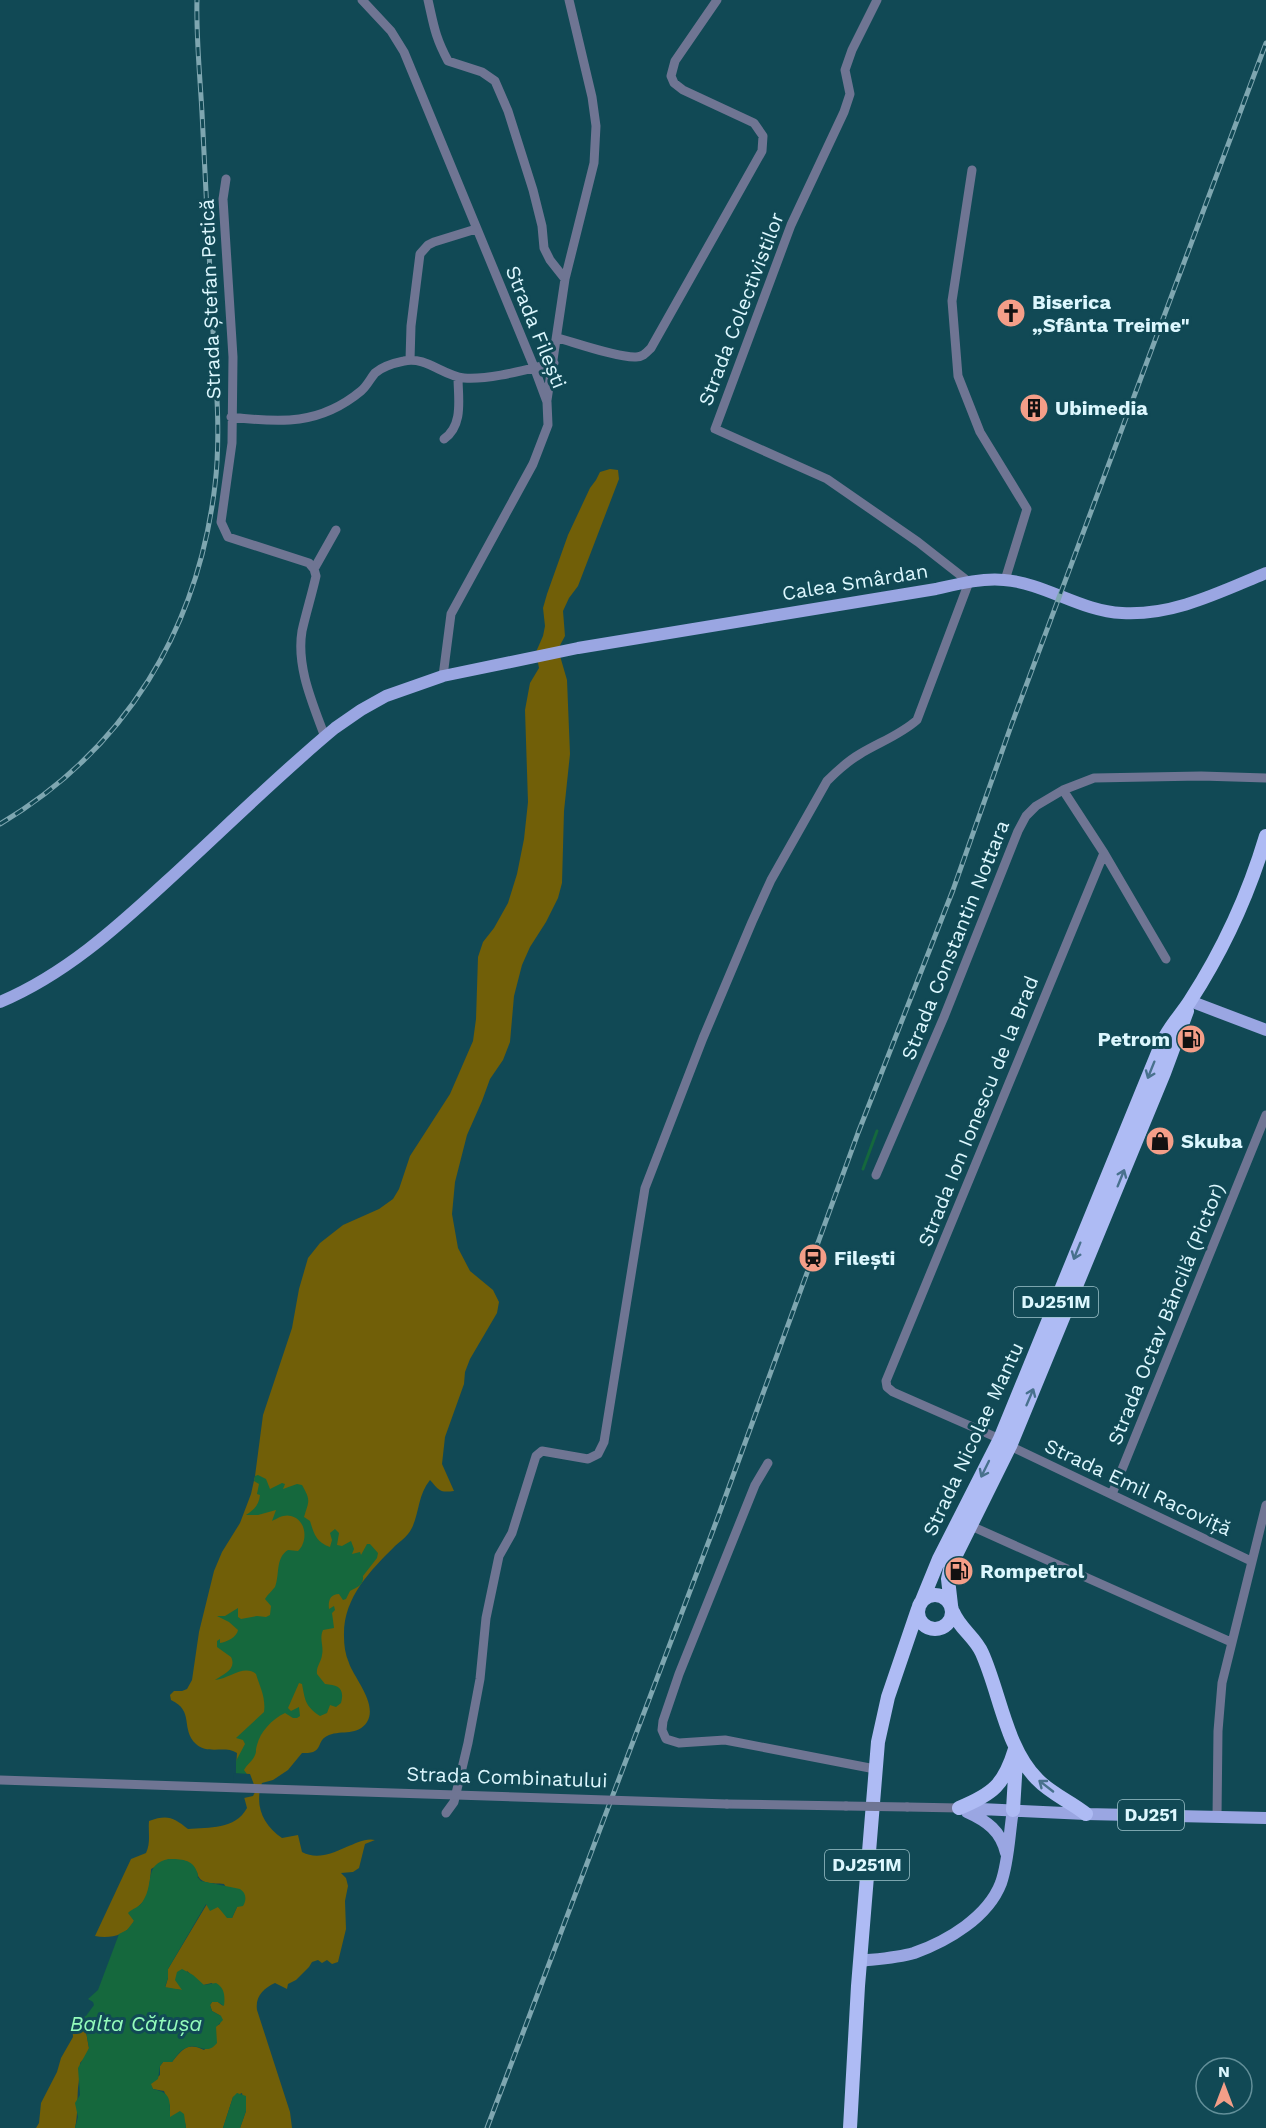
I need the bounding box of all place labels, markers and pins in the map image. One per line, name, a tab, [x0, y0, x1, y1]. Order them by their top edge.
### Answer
place label: Biserica „Sfânta Treime"	[1032, 290, 1190, 337]
church icon: Biserica „Sfânta Treime"	[995, 297, 1027, 329]
building icon: Ubimedia	[1018, 392, 1050, 424]
place label: Ubimedia	[1055, 396, 1148, 420]
fuel station icon: Petrom	[1175, 1023, 1207, 1055]
place label: Petrom	[1097, 1027, 1170, 1051]
shop icon: Skuba	[1144, 1125, 1176, 1157]
place label: Skuba	[1181, 1129, 1243, 1153]
station icon: Filești	[797, 1242, 829, 1274]
place label: Filești	[834, 1246, 895, 1270]
fuel station icon: Rompetrol	[943, 1555, 975, 1587]
place label: Rompetrol	[980, 1559, 1085, 1583]

